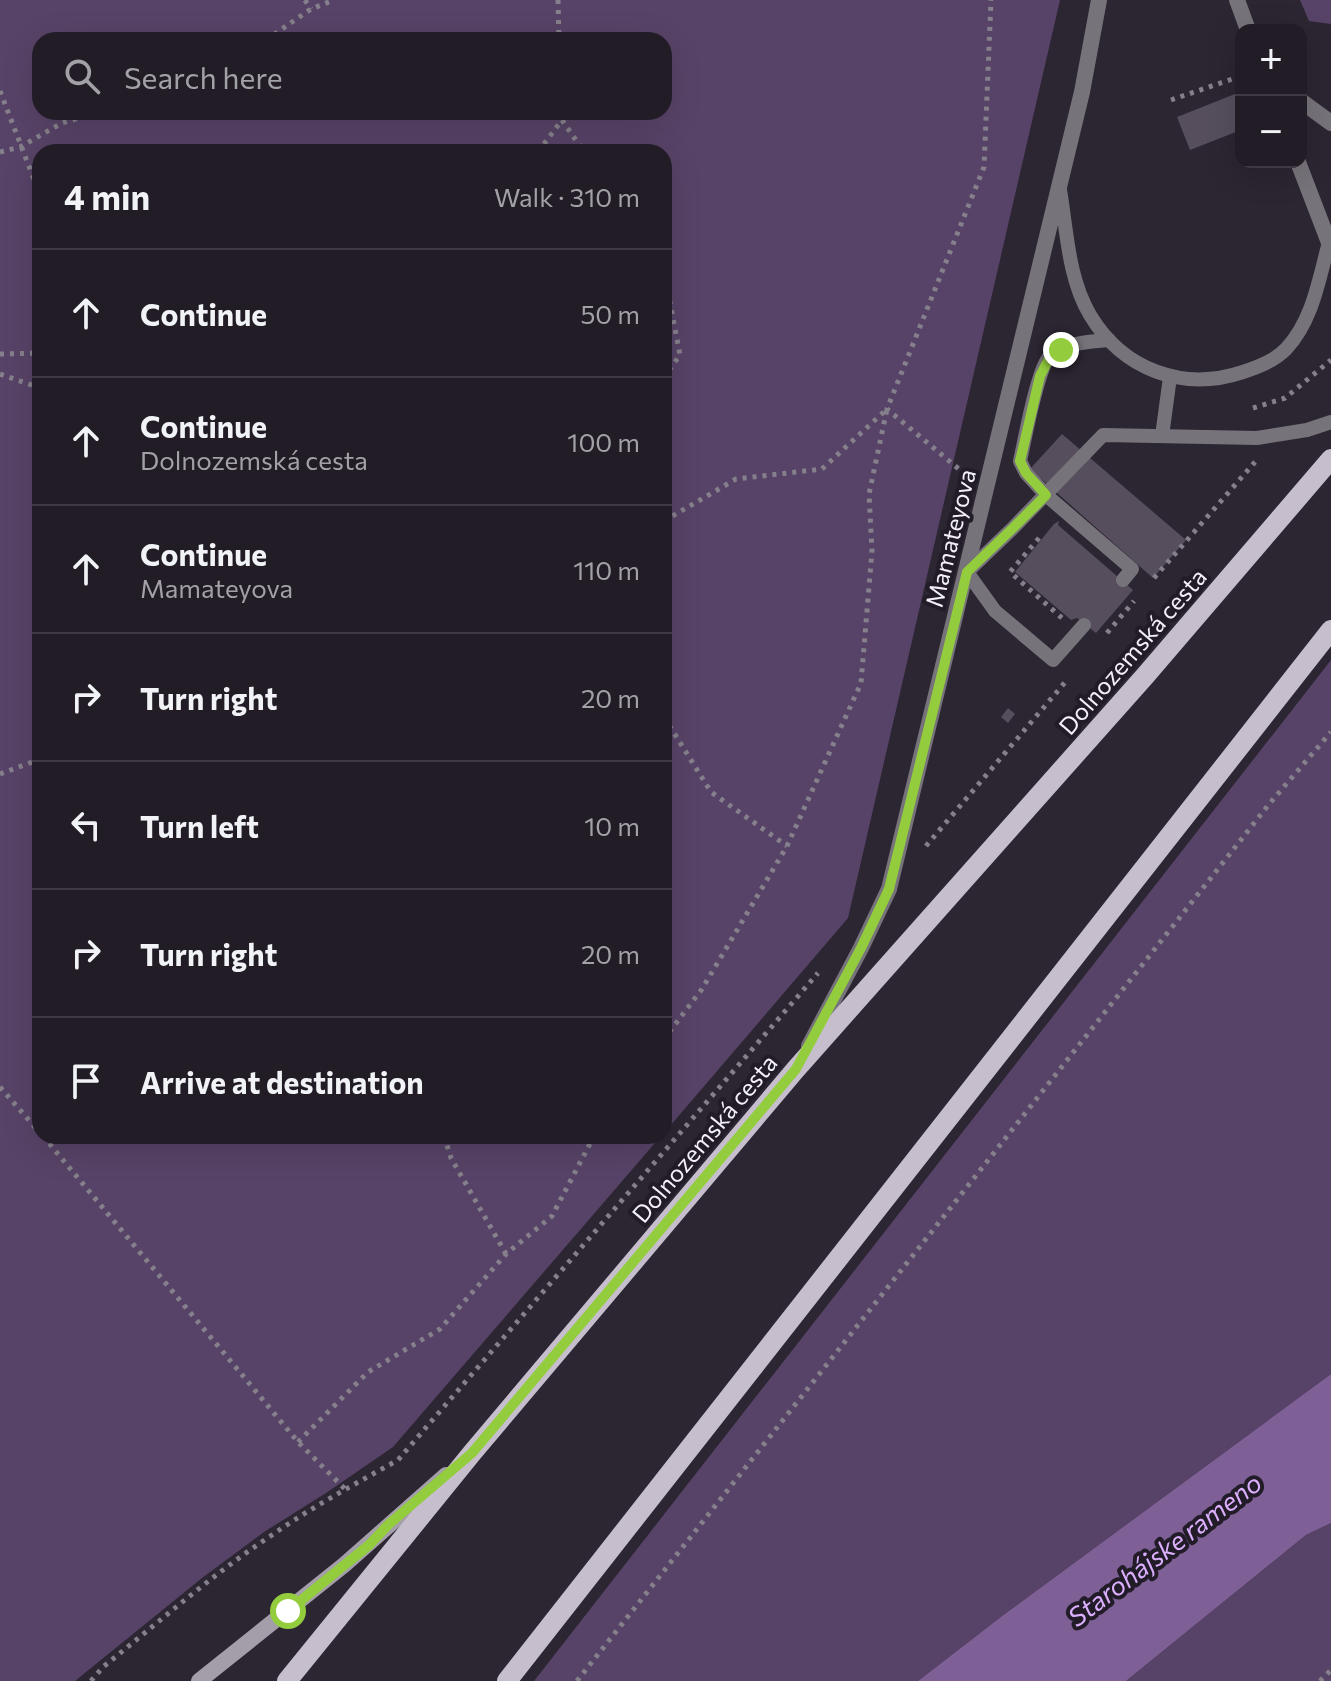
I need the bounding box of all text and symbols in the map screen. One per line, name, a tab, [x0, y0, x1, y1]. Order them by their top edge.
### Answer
map controls	[1235, 24, 1307, 168]
button: +	[1235, 24, 1307, 96]
search box	[32, 32, 672, 120]
icon: search	[60, 54, 104, 98]
text: Search here	[124, 58, 283, 95]
button: −	[1235, 96, 1307, 168]
text: 4 min	[64, 175, 150, 217]
text: Walk · 310 m	[494, 181, 640, 212]
icon: ahead	[64, 291, 108, 335]
text: Continue	[140, 295, 267, 332]
text: 50 m	[580, 298, 640, 329]
route end	[1043, 332, 1079, 368]
text: Continue	[140, 407, 267, 444]
icon: ahead	[64, 419, 108, 463]
text: 100 m	[567, 426, 640, 457]
text: Dolnozemská cesta	[140, 444, 368, 475]
street label: Mamateyova	[919, 466, 981, 610]
text: Continue	[140, 535, 267, 572]
icon: ahead	[64, 547, 108, 591]
text: 110 m	[573, 554, 640, 585]
street label: Dolnozemská cesta	[1052, 562, 1212, 740]
text: Mamateyova	[140, 572, 293, 603]
icon: right	[64, 675, 108, 719]
text: Turn right	[140, 679, 277, 716]
text: 20 m	[581, 682, 640, 713]
icon: left	[64, 803, 108, 847]
text: Turn left	[140, 807, 259, 844]
text: 10 m	[584, 810, 640, 841]
icon: right	[64, 931, 108, 975]
text: Turn right	[140, 935, 277, 972]
text: 20 m	[581, 938, 640, 969]
street label: Dolnozemská cesta	[625, 1048, 783, 1228]
icon: arrive	[64, 1059, 108, 1103]
text: Arrive at destination	[140, 1063, 424, 1100]
water label: Starohájske rameno	[1061, 1466, 1267, 1632]
route start	[270, 1593, 306, 1629]

